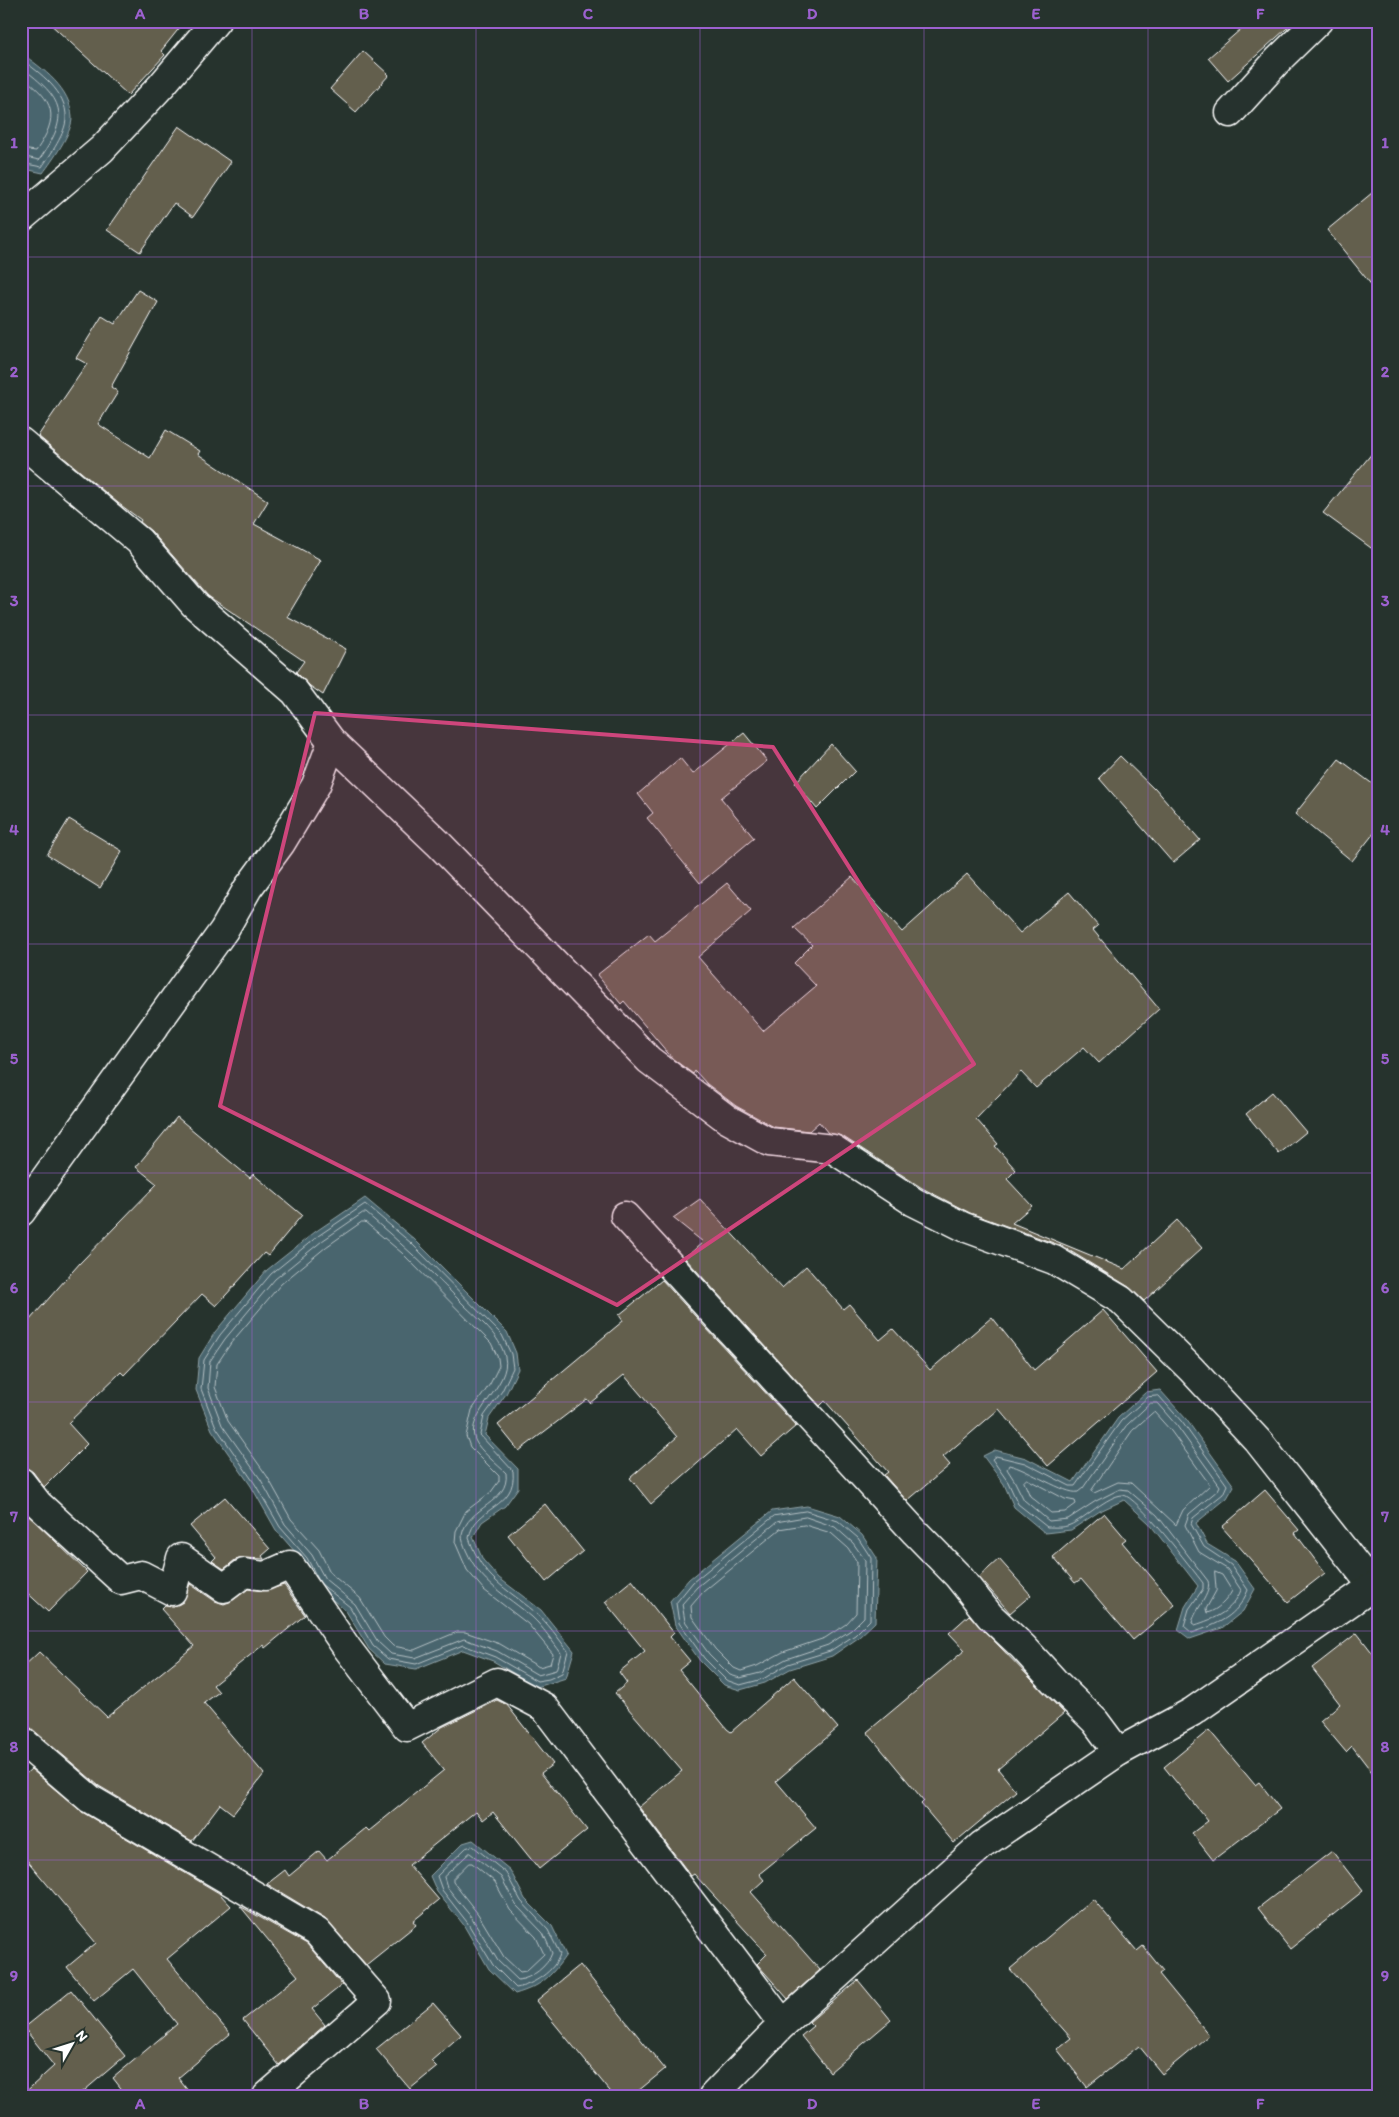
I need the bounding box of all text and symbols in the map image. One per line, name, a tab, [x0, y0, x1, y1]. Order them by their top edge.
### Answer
text: A	[134, 4, 146, 23]
text: B	[359, 4, 370, 23]
text: C	[583, 4, 594, 23]
text: D	[807, 4, 818, 23]
text: E	[1032, 4, 1041, 23]
text: F	[1256, 4, 1265, 23]
text: 1	[10, 133, 18, 152]
text: 1	[1381, 133, 1389, 152]
text: 2	[10, 362, 19, 381]
text: 2	[1381, 362, 1390, 381]
text: 3	[10, 591, 19, 610]
text: 3	[1381, 591, 1390, 610]
text: 4	[9, 820, 19, 839]
text: 4	[1380, 820, 1390, 839]
text: 5	[10, 1049, 19, 1068]
text: 5	[1381, 1049, 1390, 1068]
text: 6	[10, 1278, 19, 1297]
text: 6	[1381, 1278, 1390, 1297]
text: 7	[9, 1507, 18, 1526]
text: 7	[1380, 1507, 1389, 1526]
text: 8	[10, 1737, 19, 1756]
text: 8	[1381, 1737, 1390, 1756]
text: 9	[10, 1966, 18, 1985]
text: 9	[1381, 1966, 1389, 1985]
north arrow	[48, 2020, 98, 2070]
text: N	[72, 2027, 91, 2045]
text: A	[134, 2094, 146, 2113]
text: B	[359, 2094, 370, 2113]
text: C	[583, 2094, 594, 2113]
text: D	[807, 2094, 818, 2113]
text: E	[1032, 2094, 1041, 2113]
text: F	[1256, 2094, 1265, 2113]

